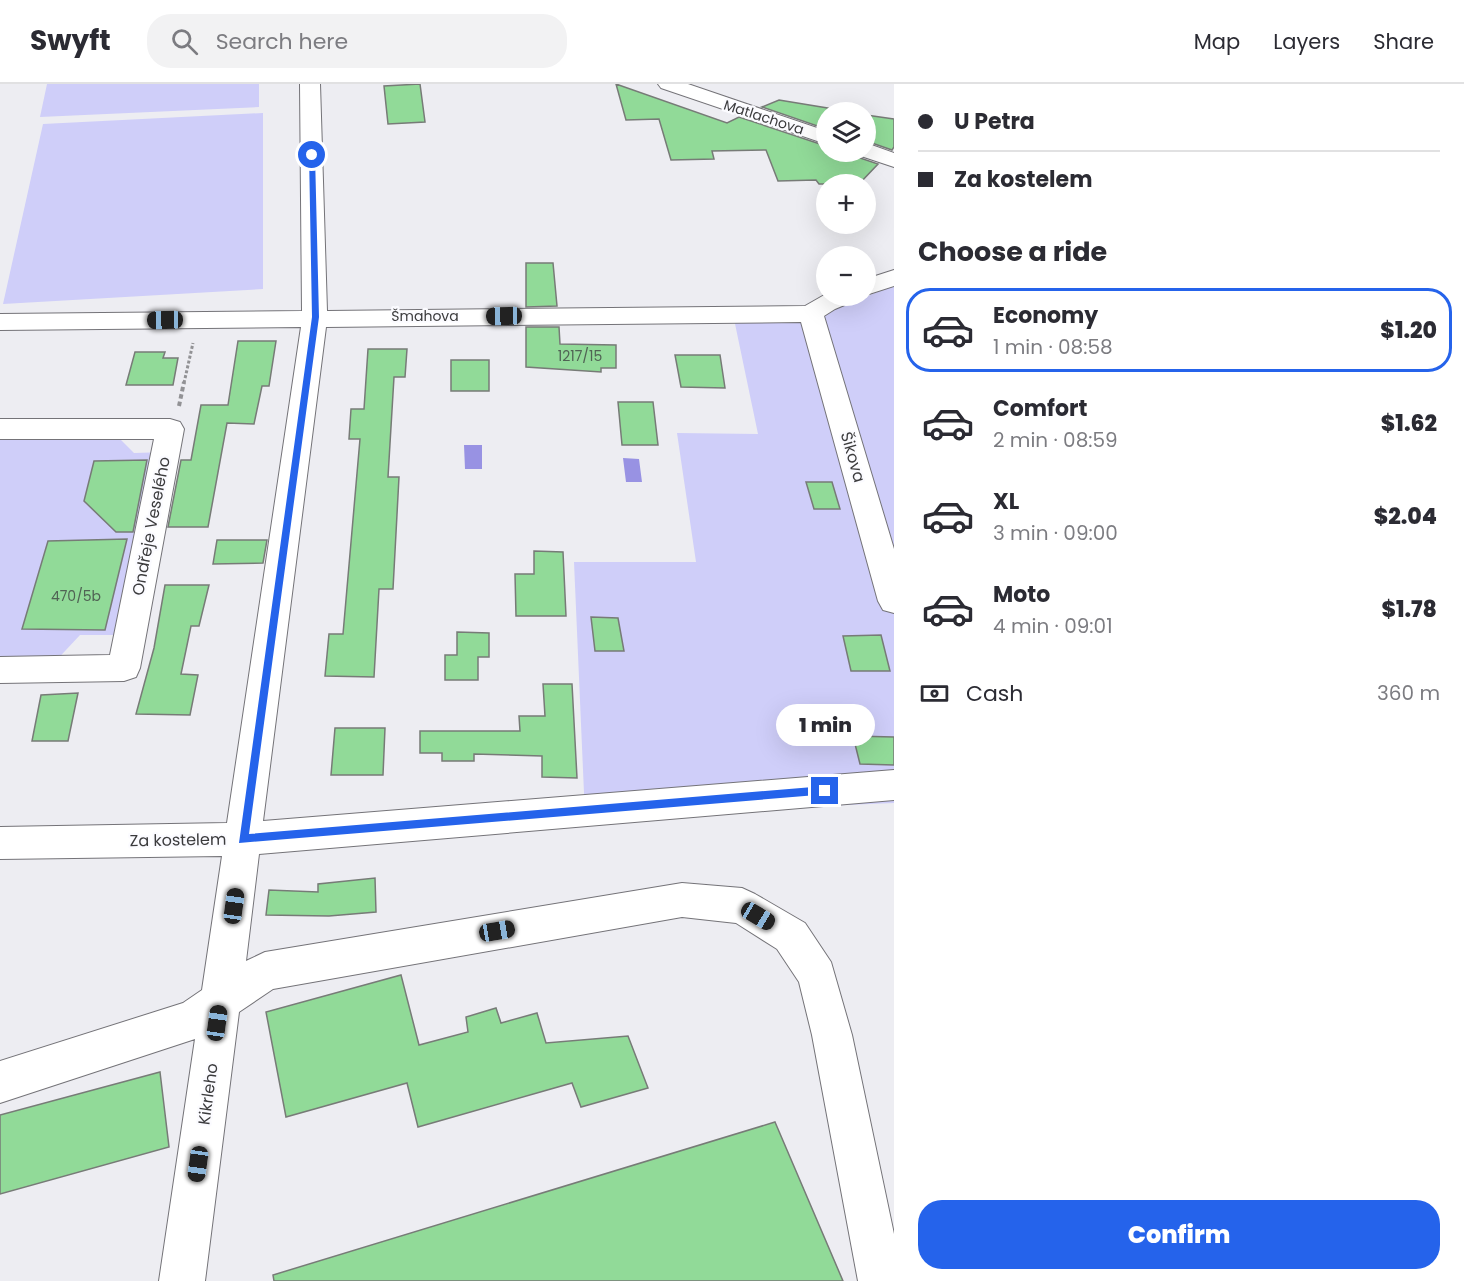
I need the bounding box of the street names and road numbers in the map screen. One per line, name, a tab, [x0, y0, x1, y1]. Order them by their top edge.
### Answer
street label: Matlachova	[721, 95, 807, 139]
street label: Šmahova	[391, 306, 459, 326]
street label: Šikova	[835, 429, 871, 485]
street label: Ondřeje Veselého	[126, 455, 176, 597]
street label: Za kostelem	[129, 828, 227, 852]
street label: Kikrleho	[192, 1062, 224, 1126]

